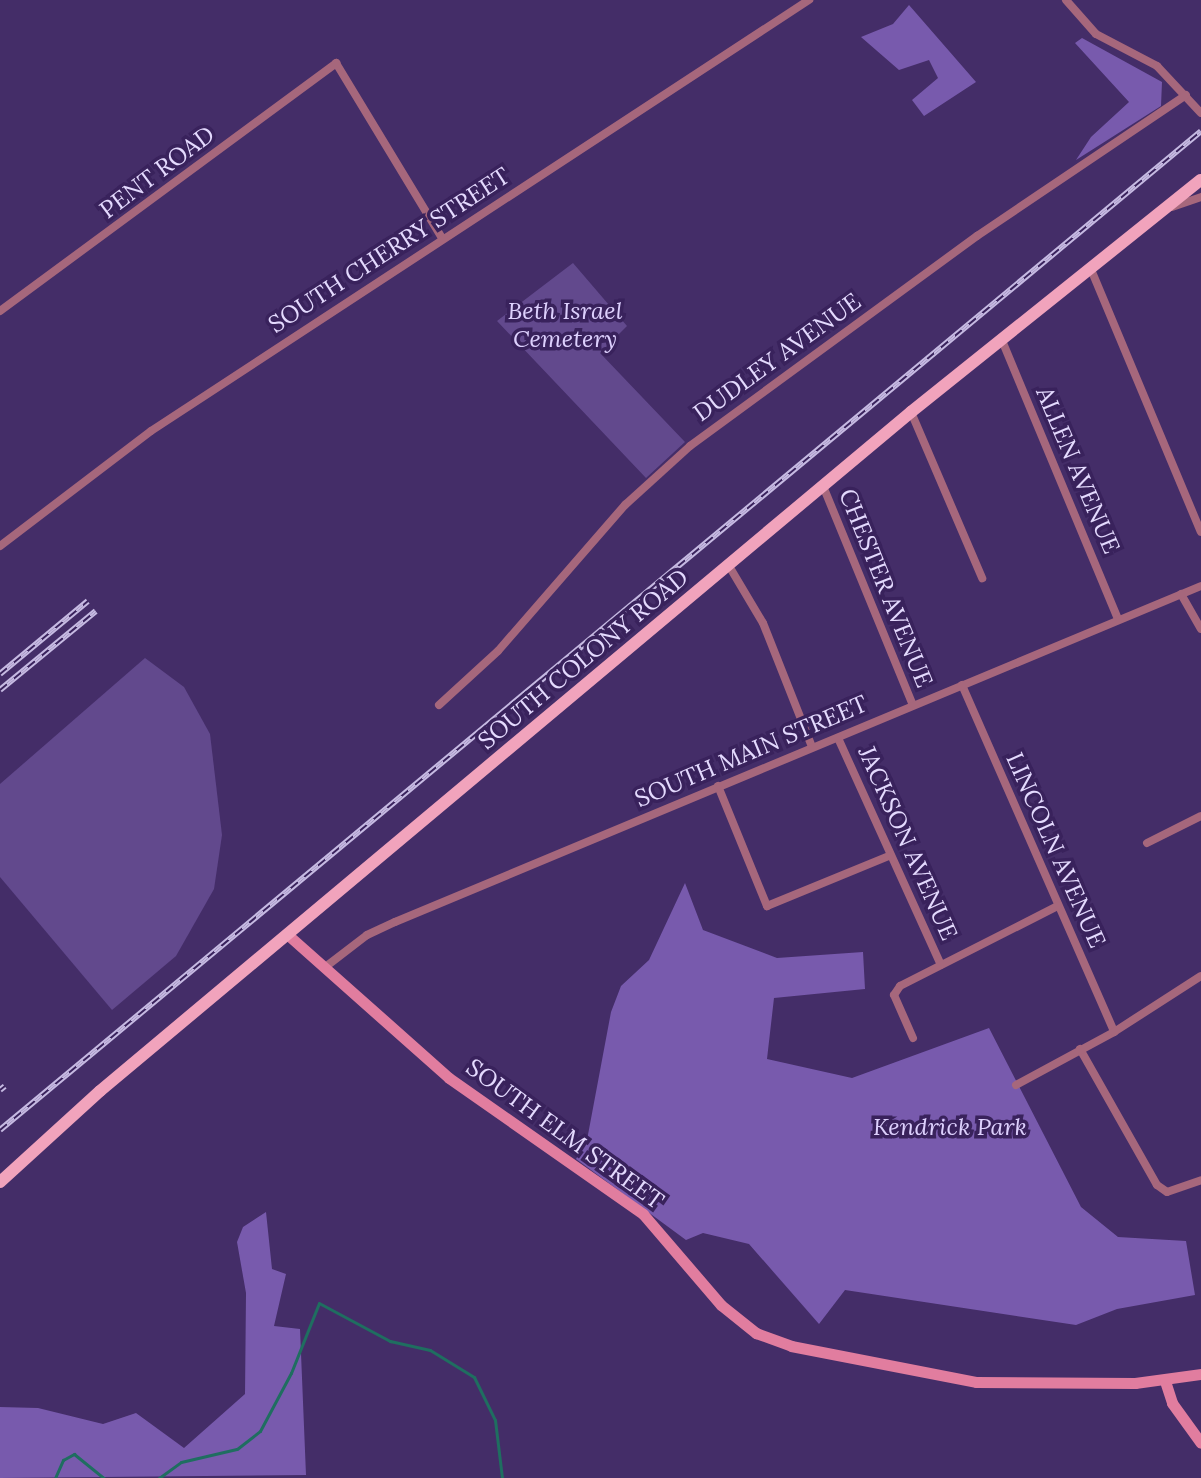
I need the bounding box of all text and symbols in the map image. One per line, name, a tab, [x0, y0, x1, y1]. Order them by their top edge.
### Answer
street label: PENT ROAD	[94, 120, 220, 224]
street label: SOUTH CHERRY STREET	[263, 161, 515, 339]
street label: DUDLEY AVENUE	[688, 287, 866, 427]
park label: Beth Israel Cemetery	[507, 297, 623, 353]
street label: ALLEN AVENUE	[1030, 382, 1126, 558]
street label: CHESTER AVENUE	[833, 484, 939, 692]
street label: SOUTH COLONY ROAD	[472, 563, 694, 755]
street label: SOUTH MAIN STREET	[630, 689, 872, 813]
street label: JACKSON AVENUE	[852, 742, 964, 944]
street label: LINCOLN AVENUE	[1000, 748, 1112, 952]
street label: SOUTH ELM STREET	[461, 1053, 669, 1215]
park label: Kendrick Park	[873, 1113, 1027, 1141]

